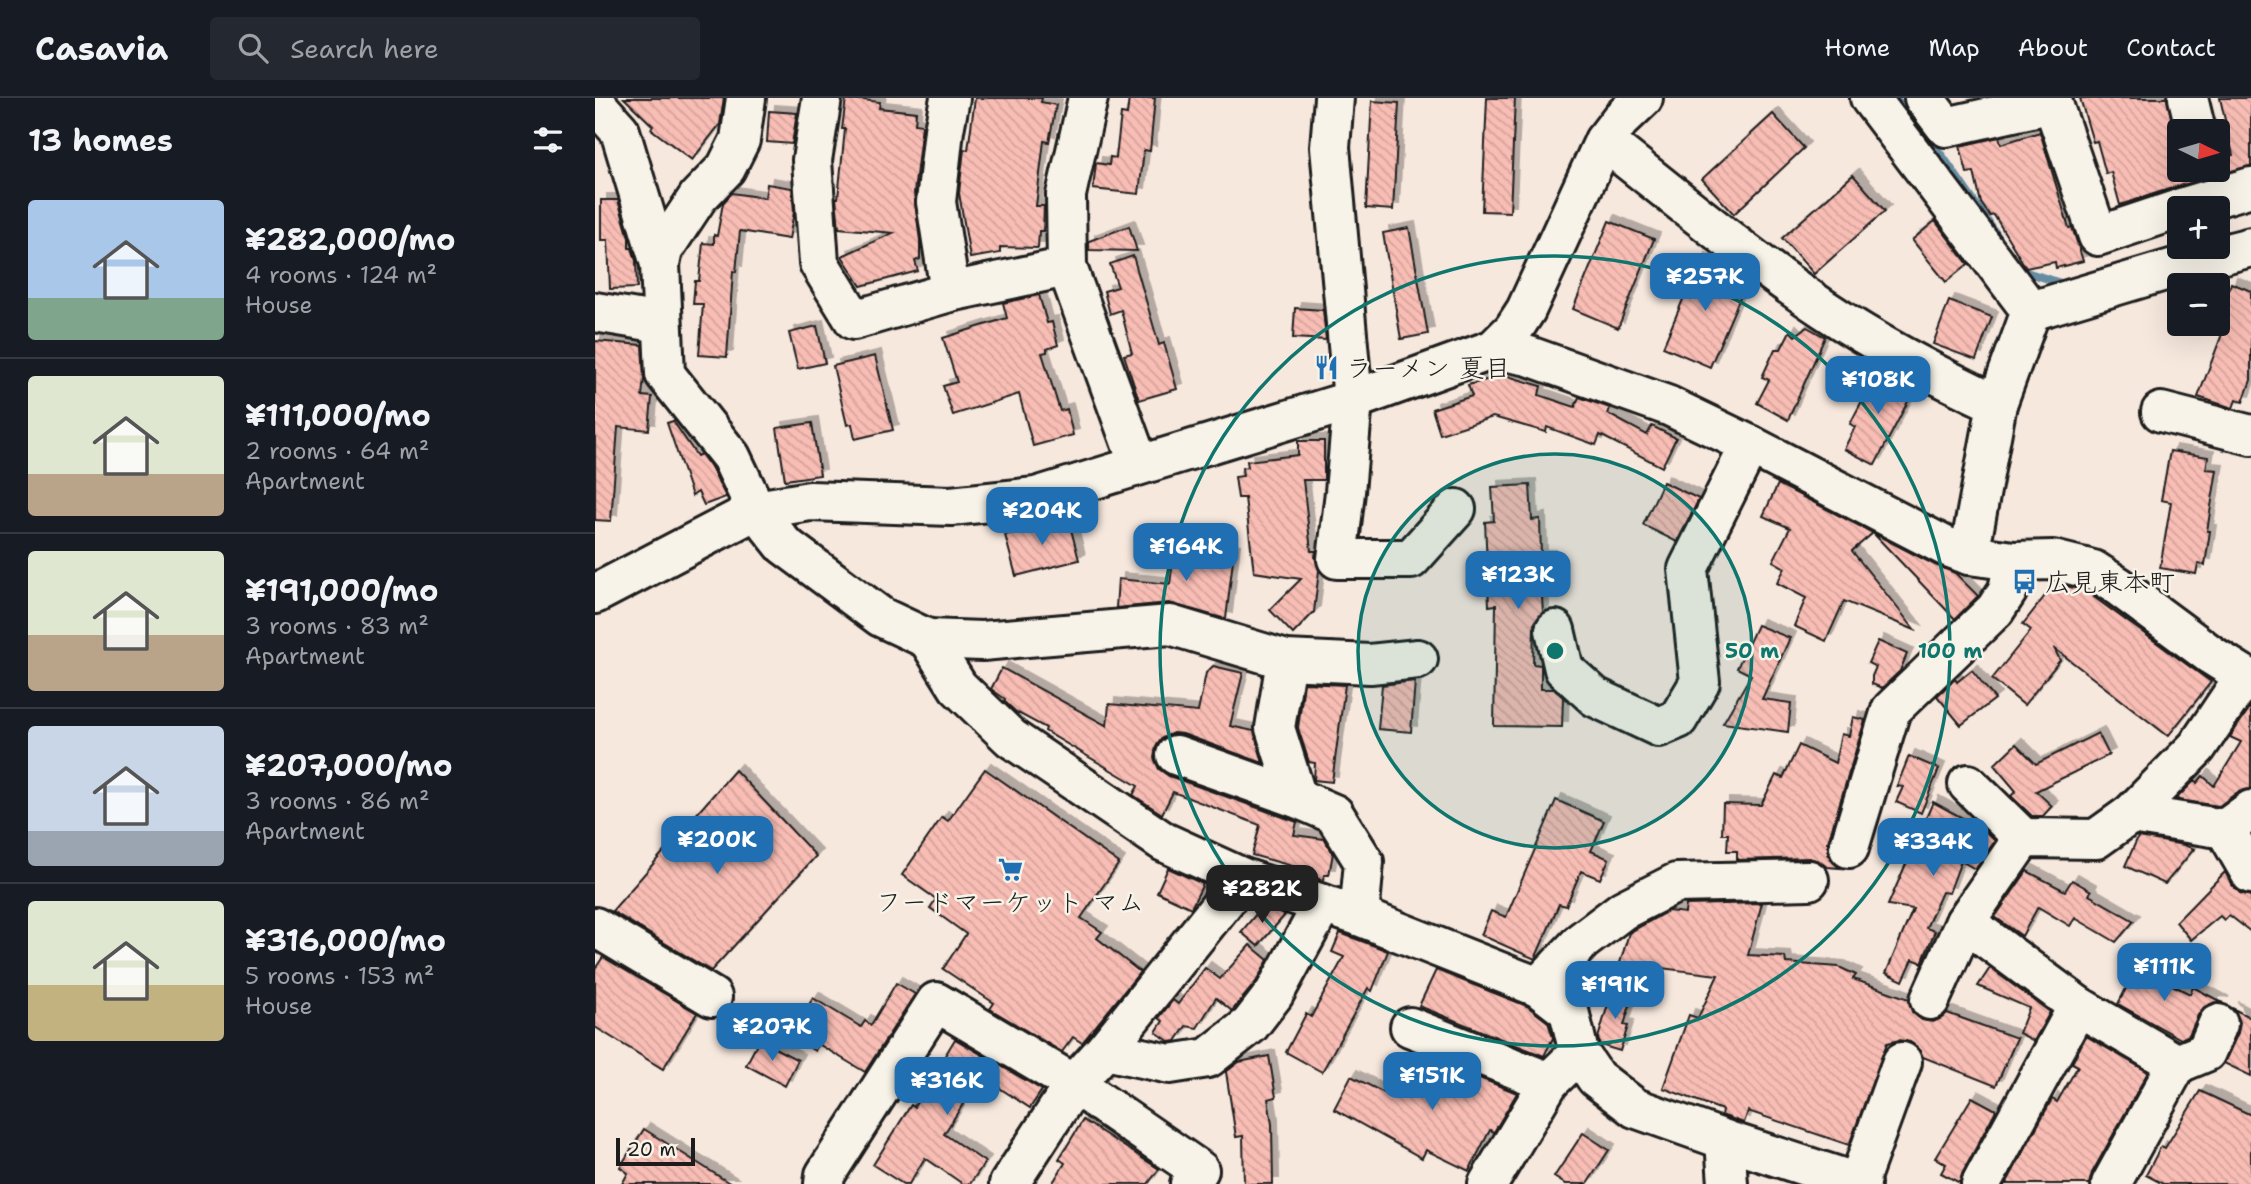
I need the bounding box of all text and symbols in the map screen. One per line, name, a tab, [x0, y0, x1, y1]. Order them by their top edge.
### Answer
search box	[210, 17, 700, 80]
text: Casavia	[35, 26, 168, 71]
icon: search	[234, 29, 272, 67]
text: Search here	[290, 31, 439, 66]
text: Home	[1824, 32, 1890, 64]
text: Map	[1928, 32, 1980, 64]
text: About	[2018, 32, 2088, 64]
text: Contact	[2126, 32, 2216, 64]
north arrow	[2167, 119, 2229, 182]
map controls	[2167, 119, 2230, 336]
text: 13 homes	[28, 120, 173, 161]
icon: filters	[529, 121, 567, 159]
button: +	[2167, 196, 2230, 259]
text: ¥282,000/mo	[245, 219, 455, 260]
icon: home	[84, 228, 168, 312]
pin: ¥257K	[1656, 254, 1754, 313]
text: 4 rooms · 124 m²	[245, 260, 437, 290]
text: ¥257K	[1666, 261, 1744, 291]
button: −	[2167, 273, 2230, 336]
text: House	[245, 290, 313, 320]
place label: ラーメン 夏目	[1346, 350, 1511, 385]
restaurant icon: ラーメン 夏目	[1312, 353, 1340, 381]
pin: ¥108K	[1829, 356, 1927, 416]
text: ¥108K	[1841, 364, 1915, 394]
text: ¥111,000/mo	[245, 395, 431, 436]
icon: home	[84, 404, 168, 488]
text: 2 rooms · 64 m²	[245, 436, 429, 466]
text: Apartment	[245, 466, 365, 496]
pin: ¥204K	[993, 488, 1091, 547]
text: ¥204K	[1002, 495, 1082, 525]
pin: ¥164K	[1137, 524, 1235, 583]
text: ¥164K	[1149, 531, 1223, 561]
pin: ¥123K	[1469, 552, 1567, 611]
text: ¥123K	[1482, 559, 1554, 589]
place label: 広見東本町	[2045, 564, 2175, 599]
bus stop icon: 広見東本町	[2011, 567, 2039, 595]
text: ¥191,000/mo	[245, 570, 438, 611]
icon: home	[84, 579, 168, 663]
text: 3 rooms · 83 m²	[245, 611, 429, 641]
text: 50 m	[1725, 637, 1779, 665]
text: 100 m	[1918, 637, 1982, 665]
centre of rings	[1543, 639, 1567, 663]
text: Apartment	[245, 641, 365, 671]
text: ¥207,000/mo	[245, 745, 453, 786]
icon: home	[84, 754, 168, 838]
text: 3 rooms · 86 m²	[245, 786, 430, 816]
text: Apartment	[245, 816, 365, 846]
pin: ¥200K	[668, 816, 766, 876]
pin: ¥334K	[1884, 818, 1982, 878]
text: ¥200K	[677, 824, 757, 854]
text: ¥334K	[1893, 826, 1973, 856]
supermarket icon: フードマーケット マム	[996, 855, 1024, 883]
pin: ¥282K	[1213, 866, 1311, 925]
text: ¥282K	[1222, 873, 1302, 903]
place label: フードマーケット マム	[876, 884, 1144, 919]
text: ¥316,000/mo	[245, 920, 446, 961]
icon: home	[84, 929, 168, 1013]
pin: ¥111K	[2115, 944, 2213, 1003]
text: ¥111K	[2133, 951, 2195, 981]
text: 5 rooms · 153 m²	[245, 961, 434, 991]
pin: ¥191K	[1566, 962, 1664, 1021]
text: ¥191K	[1581, 969, 1649, 999]
text: House	[245, 991, 313, 1021]
pin: ¥207K	[723, 1004, 821, 1063]
text: ¥207K	[732, 1011, 812, 1041]
pin: ¥151K	[1383, 1052, 1481, 1112]
pin: ¥316K	[898, 1058, 996, 1117]
text: ¥151K	[1399, 1060, 1465, 1090]
text: ¥316K	[911, 1065, 983, 1095]
scale bar	[616, 1135, 695, 1167]
text: 20 m	[627, 1137, 676, 1162]

